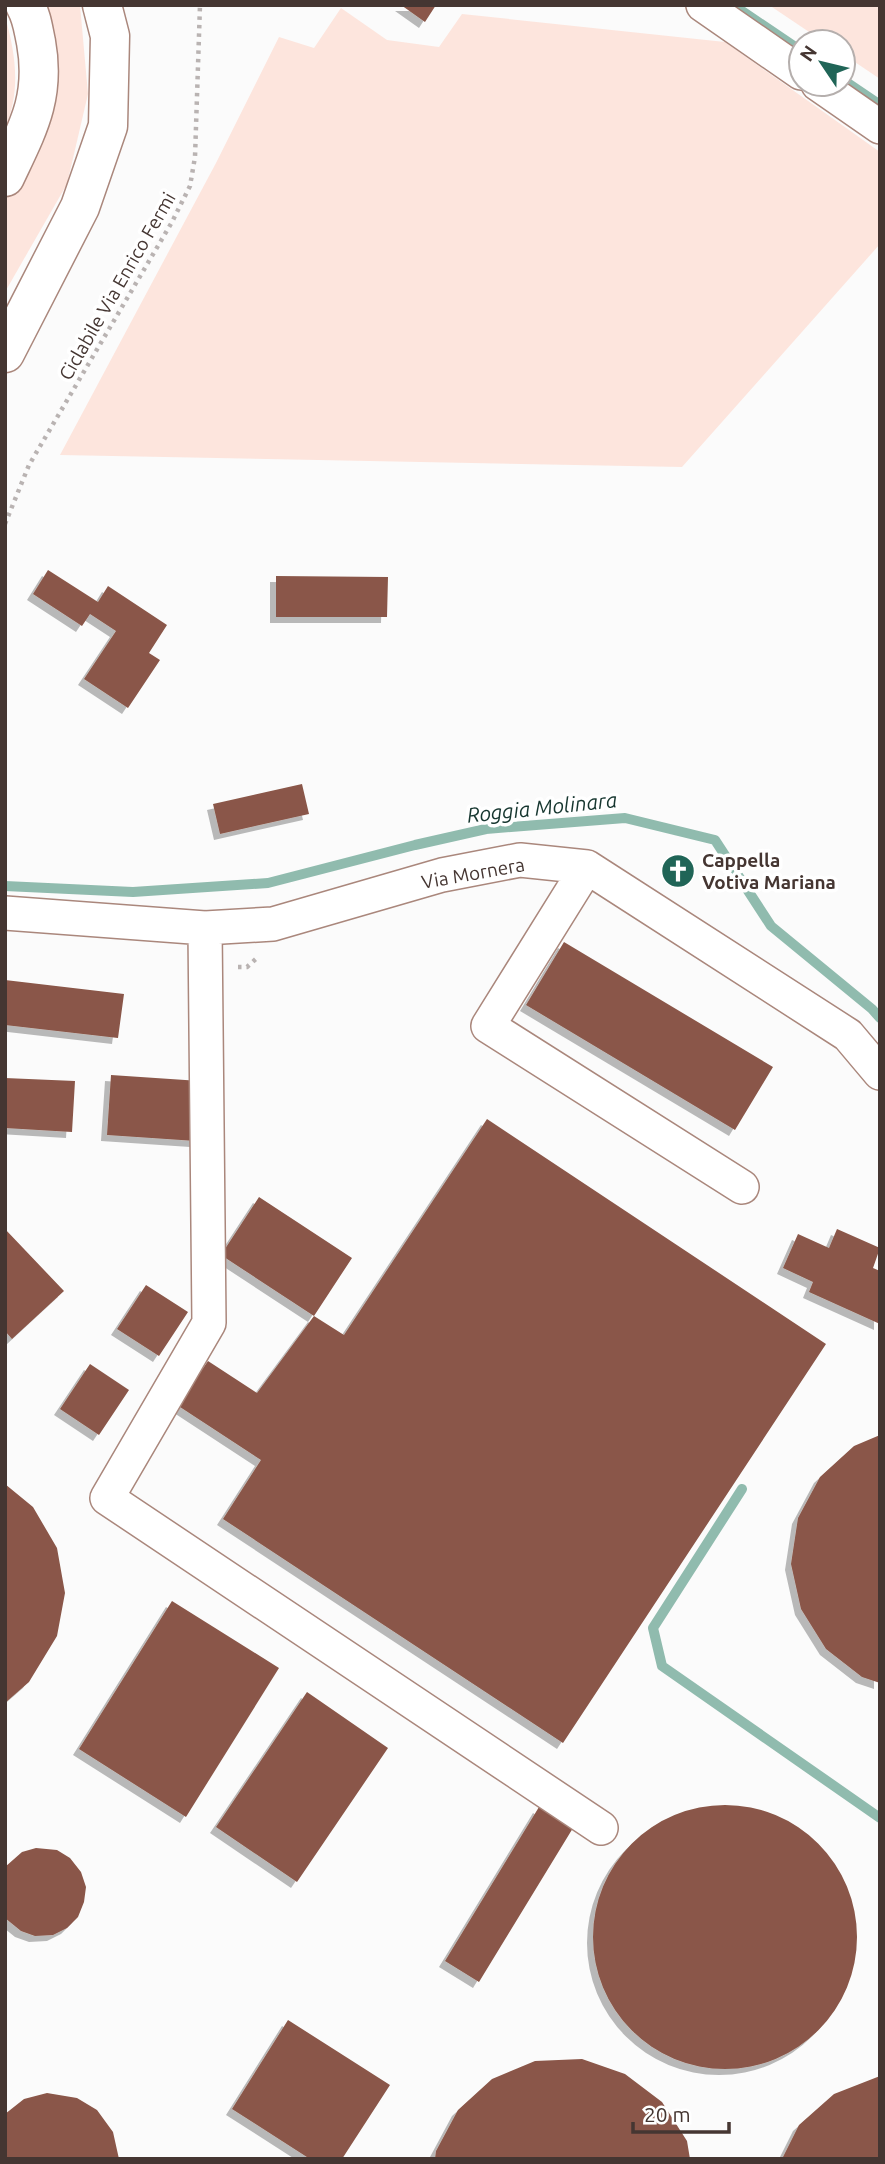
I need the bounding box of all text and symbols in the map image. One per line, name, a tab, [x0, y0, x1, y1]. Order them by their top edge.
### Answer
north arrow	[787, 28, 857, 98]
text: N	[795, 41, 821, 65]
street label: Ciclabile Via Enrico Fermi	[54, 188, 180, 384]
water label: Roggia Molinara	[466, 787, 618, 827]
place label: Cappella Votiva Mariana	[702, 849, 836, 893]
church icon: Cappella Votiva Mariana	[659, 852, 697, 890]
street label: Via Mornera	[420, 853, 526, 893]
scale bar	[633, 2090, 729, 2134]
text: 20 m	[644, 2102, 691, 2126]

